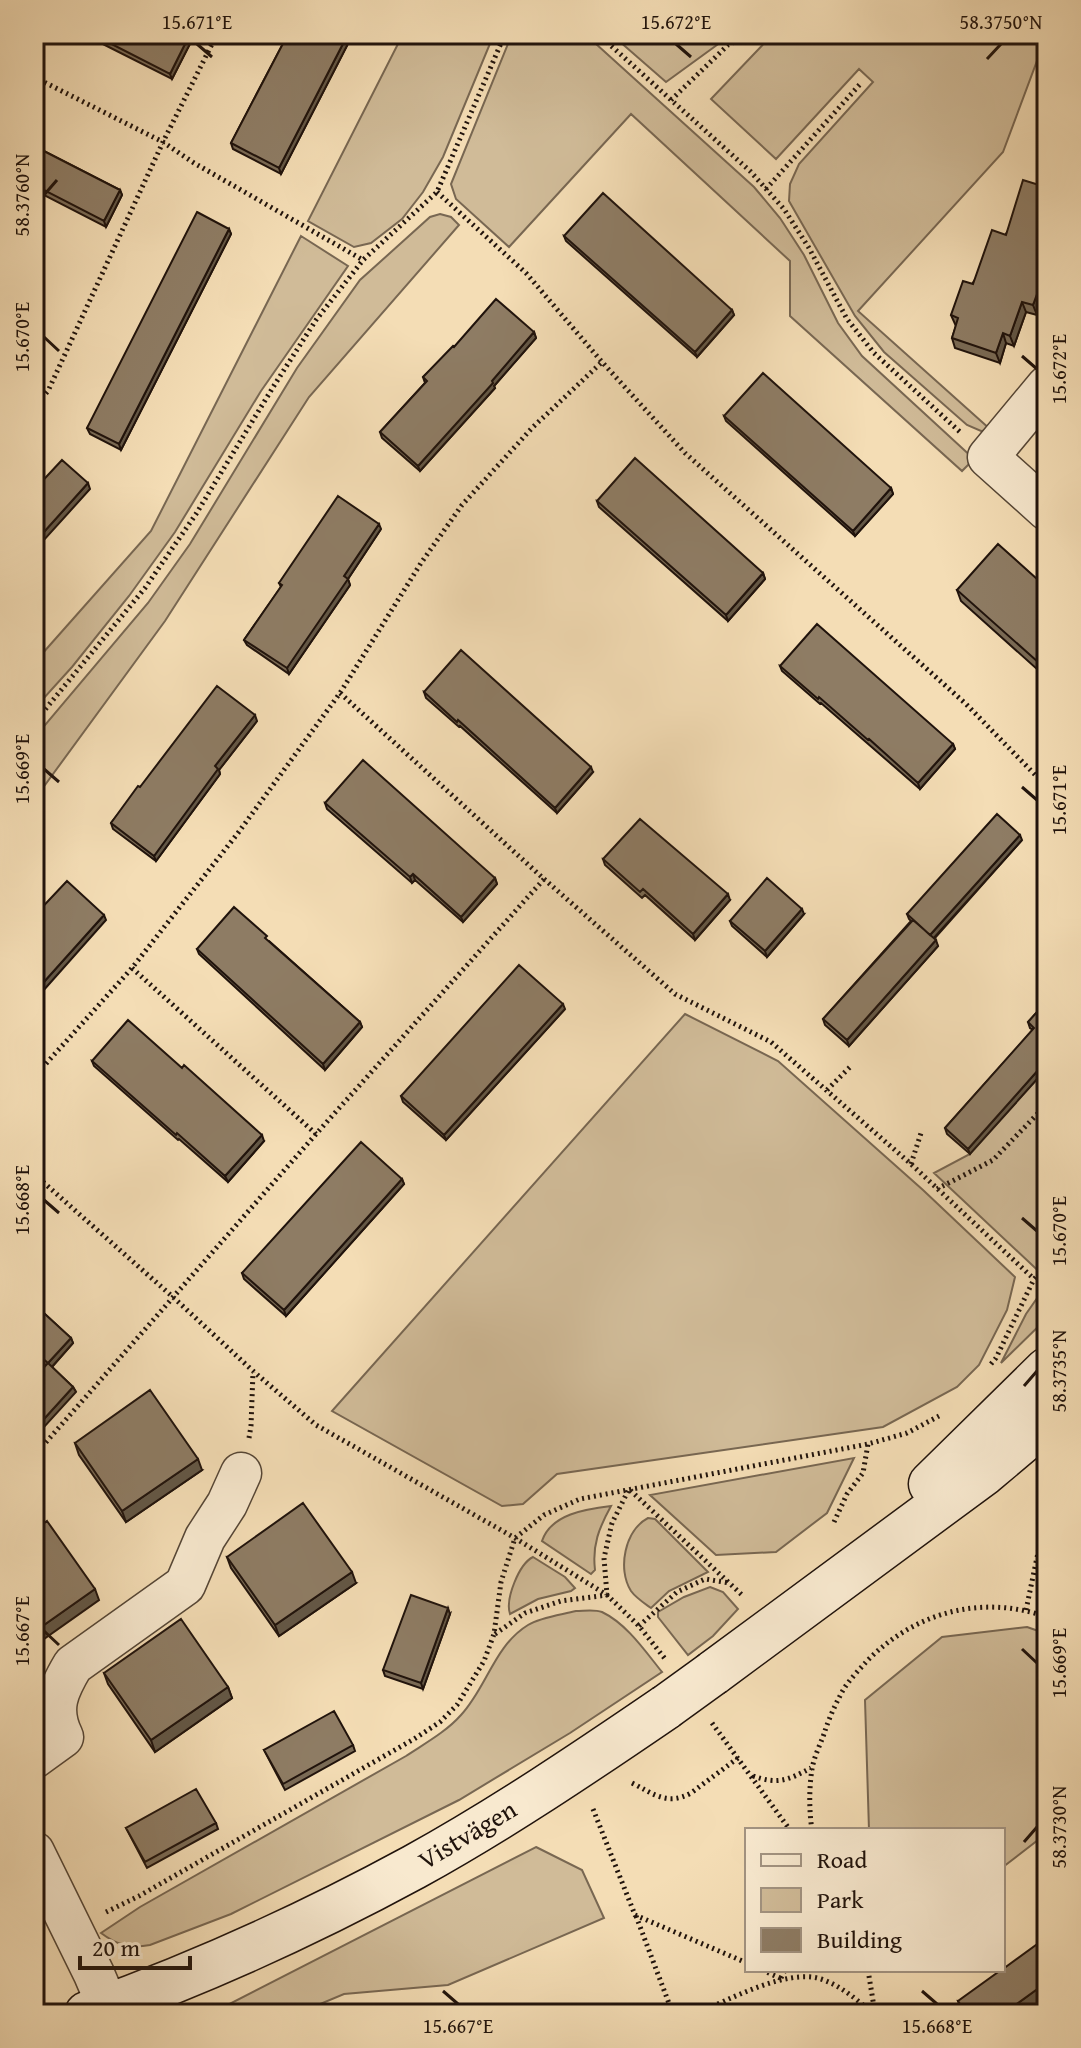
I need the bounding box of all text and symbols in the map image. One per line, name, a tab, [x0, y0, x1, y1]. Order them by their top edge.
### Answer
text: 15.671°E	[162, 7, 232, 36]
text: 15.672°E	[641, 7, 711, 36]
text: 58.3750°N	[960, 7, 1042, 36]
text: 58.3760°N	[7, 154, 36, 236]
text: 15.670°E	[7, 302, 36, 372]
text: 15.672°E	[1044, 334, 1073, 404]
text: 15.669°E	[7, 734, 36, 804]
text: 15.671°E	[1044, 765, 1073, 835]
text: 15.668°E	[7, 1165, 36, 1235]
text: 15.670°E	[1044, 1196, 1073, 1266]
text: 58.3735°N	[1044, 1330, 1073, 1412]
text: 15.667°E	[7, 1596, 36, 1666]
text: 15.669°E	[1044, 1628, 1073, 1698]
text: 58.3730°N	[1044, 1786, 1073, 1868]
street label: Vistvägen	[410, 1789, 524, 1879]
legend	[745, 1828, 1005, 1972]
text: Road	[817, 1842, 867, 1877]
text: Park	[817, 1882, 864, 1917]
scale bar	[80, 1920, 190, 1970]
text: Building	[817, 1922, 902, 1957]
text: 20 m	[92, 1930, 140, 1965]
text: 15.667°E	[423, 2011, 493, 2040]
text: 15.668°E	[902, 2011, 972, 2040]

